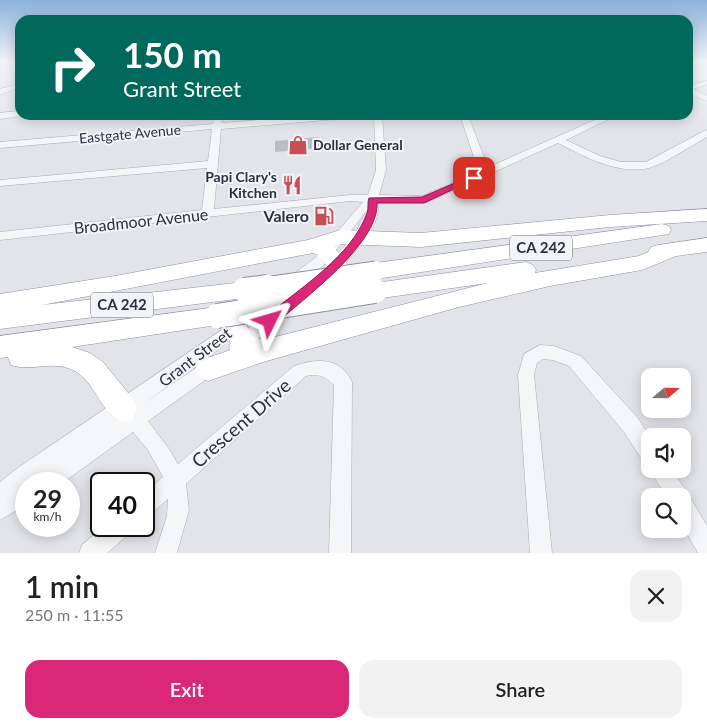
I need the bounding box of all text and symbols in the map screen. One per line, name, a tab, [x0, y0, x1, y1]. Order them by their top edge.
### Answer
text: 150 m	[123, 33, 222, 75]
icon: right	[40, 35, 105, 100]
text: Grant Street	[123, 75, 241, 102]
street label: Eastgate Avenue	[78, 121, 182, 146]
shop icon: Dollar General	[287, 134, 309, 156]
place label: Dollar General	[313, 136, 403, 153]
pin	[453, 157, 495, 199]
icon: arrive	[460, 164, 488, 192]
place label: Papi Clary's Kitchen	[205, 168, 277, 201]
restaurant icon: Papi Clary's Kitchen	[281, 174, 303, 196]
street label: Broadmoor Avenue	[73, 204, 209, 237]
fuel station icon: Valero	[313, 205, 335, 227]
place label: Valero	[263, 206, 309, 225]
road number: CA 242	[510, 236, 572, 260]
road number: CA 242	[91, 292, 153, 318]
position arrow	[243, 294, 295, 346]
street label: Grant Street	[155, 323, 235, 390]
north arrow	[641, 368, 691, 418]
map controls	[641, 368, 691, 538]
street label: Crescent Drive	[186, 373, 295, 472]
button: sound	[641, 428, 691, 478]
speed limit sign: 40	[90, 472, 155, 537]
text: 29	[33, 483, 62, 513]
button: search	[641, 488, 691, 538]
text: km/h	[33, 509, 62, 524]
text: 1 min	[25, 568, 99, 604]
button: close	[630, 570, 682, 622]
text: 250 m · 11:55	[25, 605, 124, 624]
button: Exit	[25, 660, 349, 718]
button: Share	[359, 660, 682, 718]

